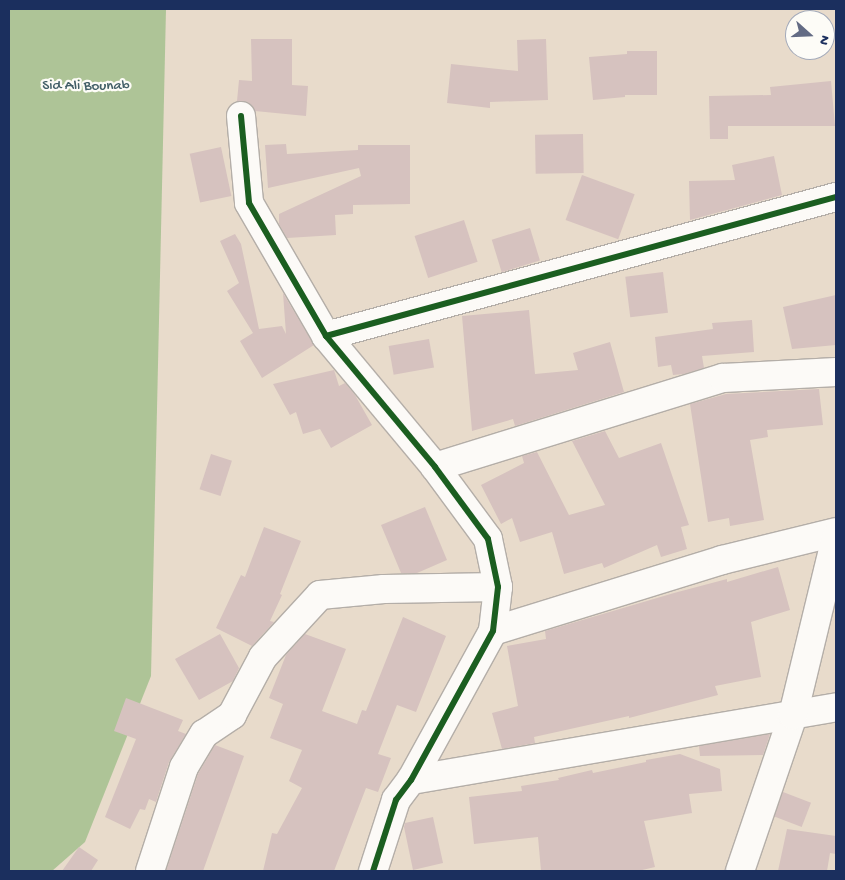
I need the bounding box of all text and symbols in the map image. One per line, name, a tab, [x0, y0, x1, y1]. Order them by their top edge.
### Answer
north arrow	[785, 10, 835, 60]
text: N	[814, 33, 833, 47]
park label: Sid Ali Bounab	[42, 78, 130, 96]

